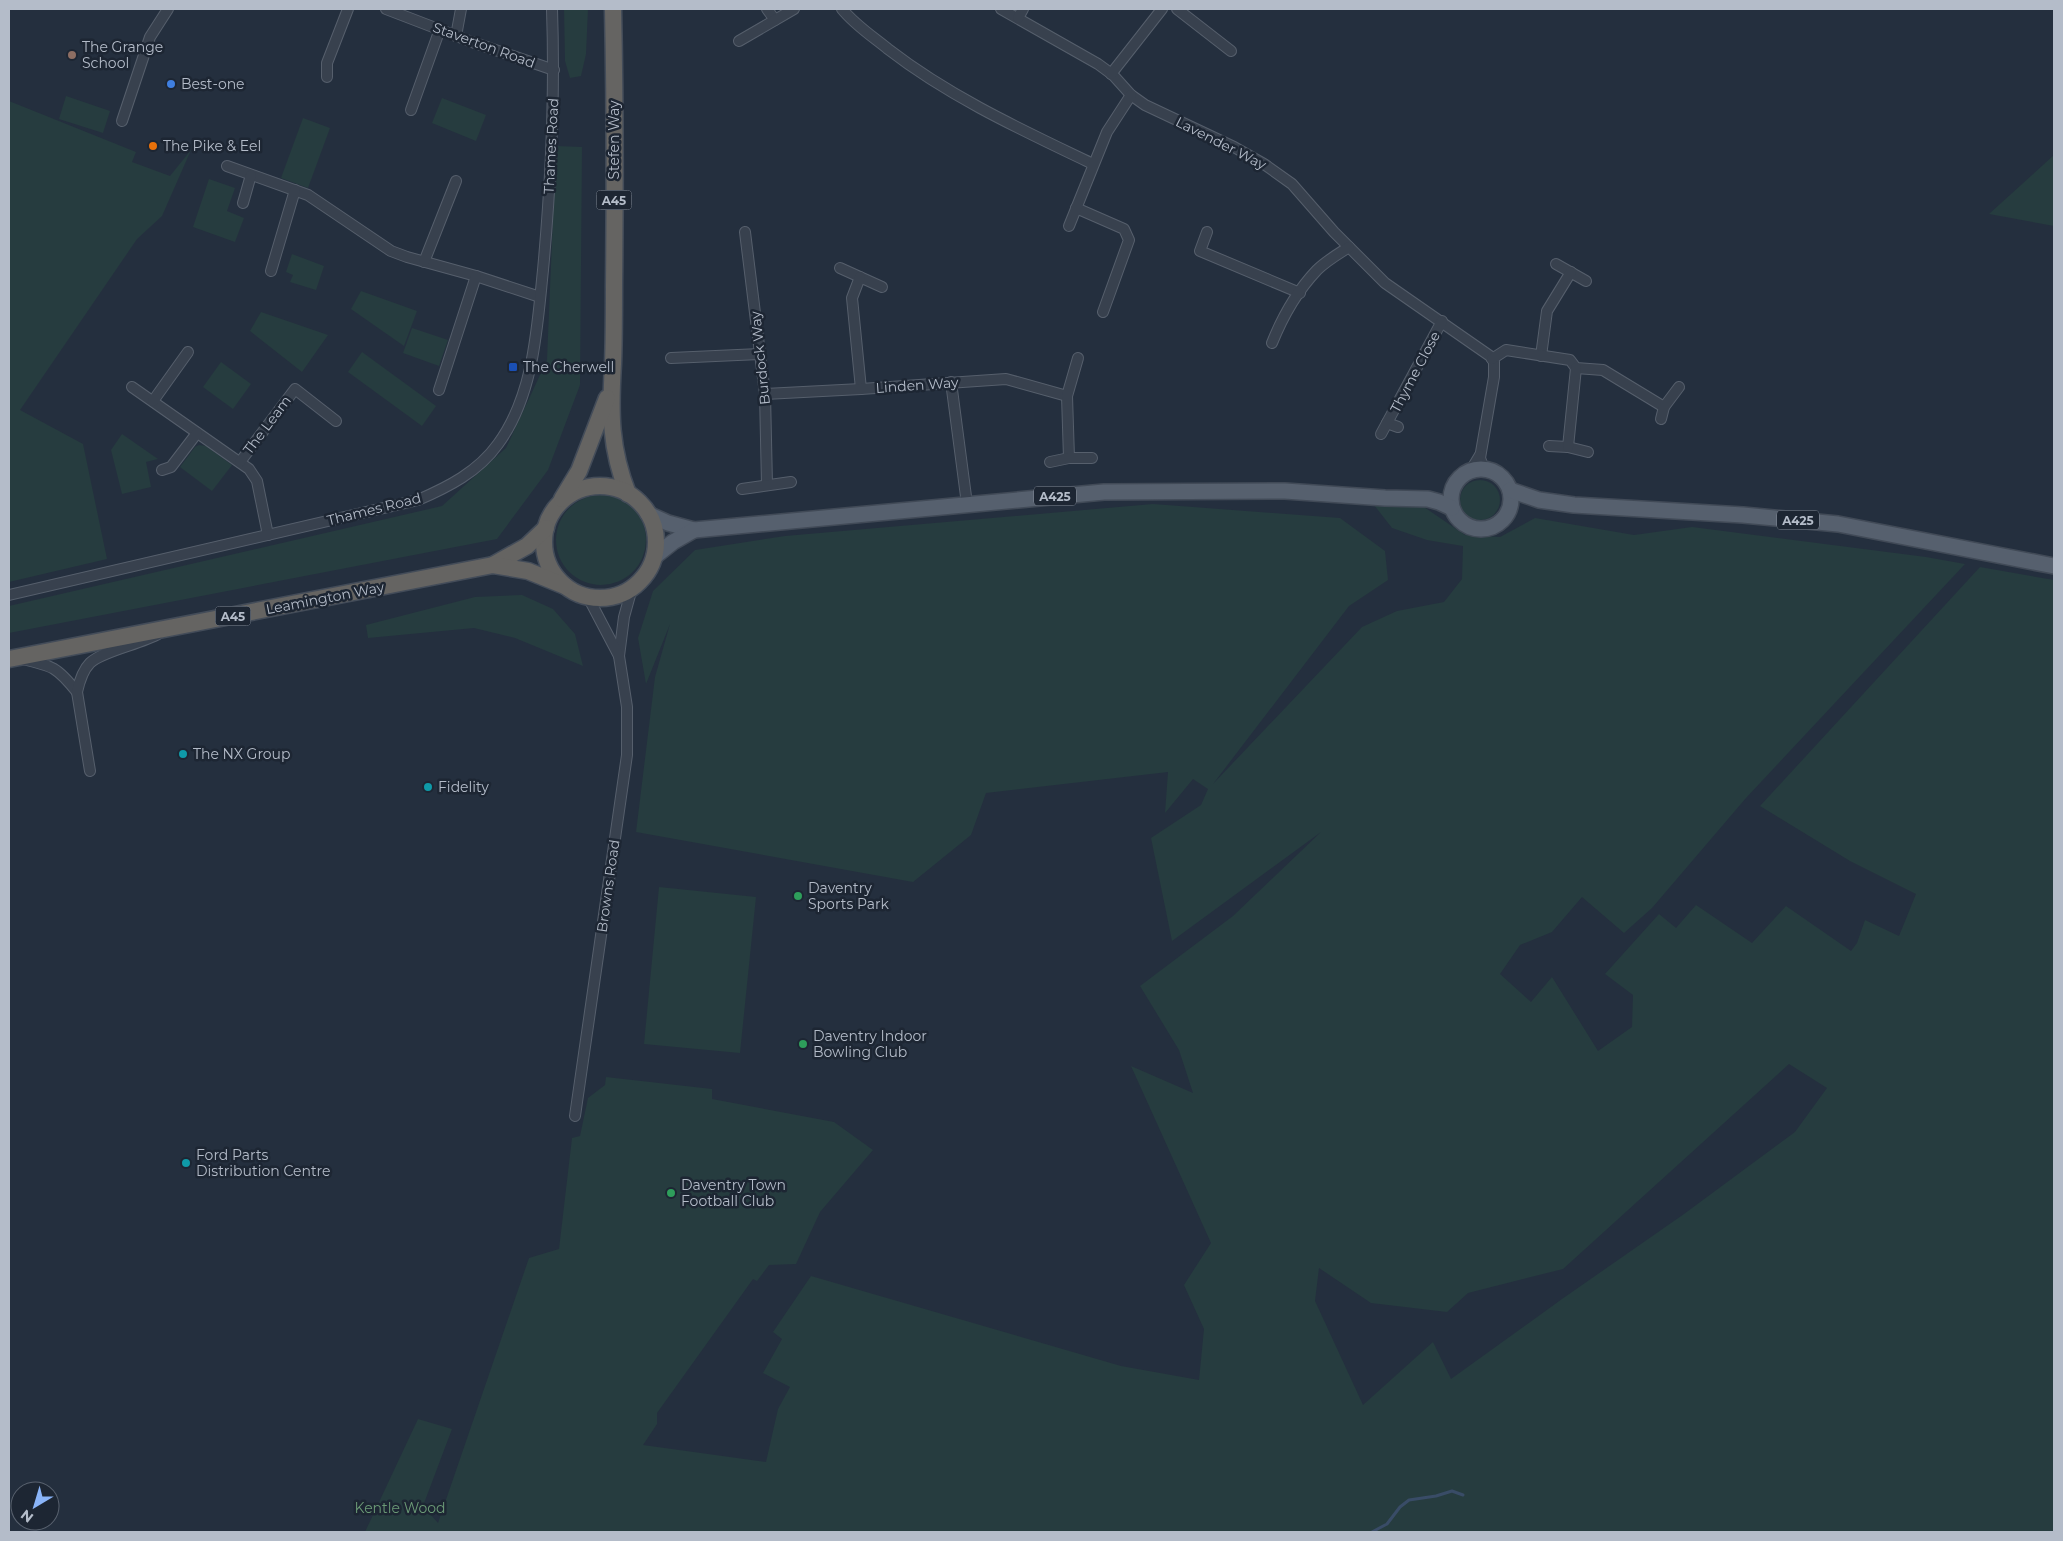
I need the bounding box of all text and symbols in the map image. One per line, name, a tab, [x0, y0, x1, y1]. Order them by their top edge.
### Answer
street label: Staverton Road	[430, 18, 538, 72]
place label: The Grange School	[82, 38, 163, 72]
marker: The Grange School	[66, 49, 78, 61]
place label: Best-one	[181, 75, 245, 93]
marker: Best-one	[165, 78, 177, 90]
street label: Thames Road	[539, 98, 563, 194]
street label: Stefen Way	[605, 100, 623, 180]
street label: Lavender Way	[1173, 112, 1270, 174]
place label: The Pike & Eel	[163, 137, 261, 155]
marker: The Pike & Eel	[147, 140, 159, 152]
road number: A45	[596, 190, 632, 210]
street label: Burdock Way	[746, 310, 774, 406]
street label: Thyme Close	[1386, 328, 1444, 416]
place label: The Cherwell	[523, 358, 614, 376]
marker: The Cherwell	[507, 361, 519, 373]
street label: Linden Way	[875, 373, 959, 397]
street label: The Leam	[239, 392, 295, 458]
road number: A425	[1034, 486, 1076, 506]
street label: Thames Road	[325, 489, 423, 529]
road number: A425	[1777, 510, 1819, 530]
street label: Leamington Way	[264, 578, 386, 618]
road number: A45	[216, 606, 250, 626]
place label: The NX Group	[193, 745, 291, 763]
marker: The NX Group	[177, 748, 189, 760]
place label: Fidelity	[438, 778, 489, 796]
marker: Fidelity	[422, 781, 434, 793]
street label: Browns Road	[593, 838, 623, 934]
place label: Daventry Sports Park	[808, 879, 889, 913]
marker: Daventry Sports Park	[792, 890, 804, 902]
place label: Daventry Indoor Bowling Club	[813, 1027, 927, 1061]
marker: Daventry Indoor Bowling Club	[797, 1038, 809, 1050]
place label: Ford Parts Distribution Centre	[196, 1146, 330, 1180]
marker: Ford Parts Distribution Centre	[180, 1157, 192, 1169]
place label: Daventry Town Football Club	[681, 1176, 786, 1210]
marker: Daventry Town Football Club	[665, 1187, 677, 1199]
north arrow	[10, 1481, 60, 1531]
park label: Kentle Wood	[355, 1499, 445, 1517]
text: N	[17, 1506, 37, 1527]

